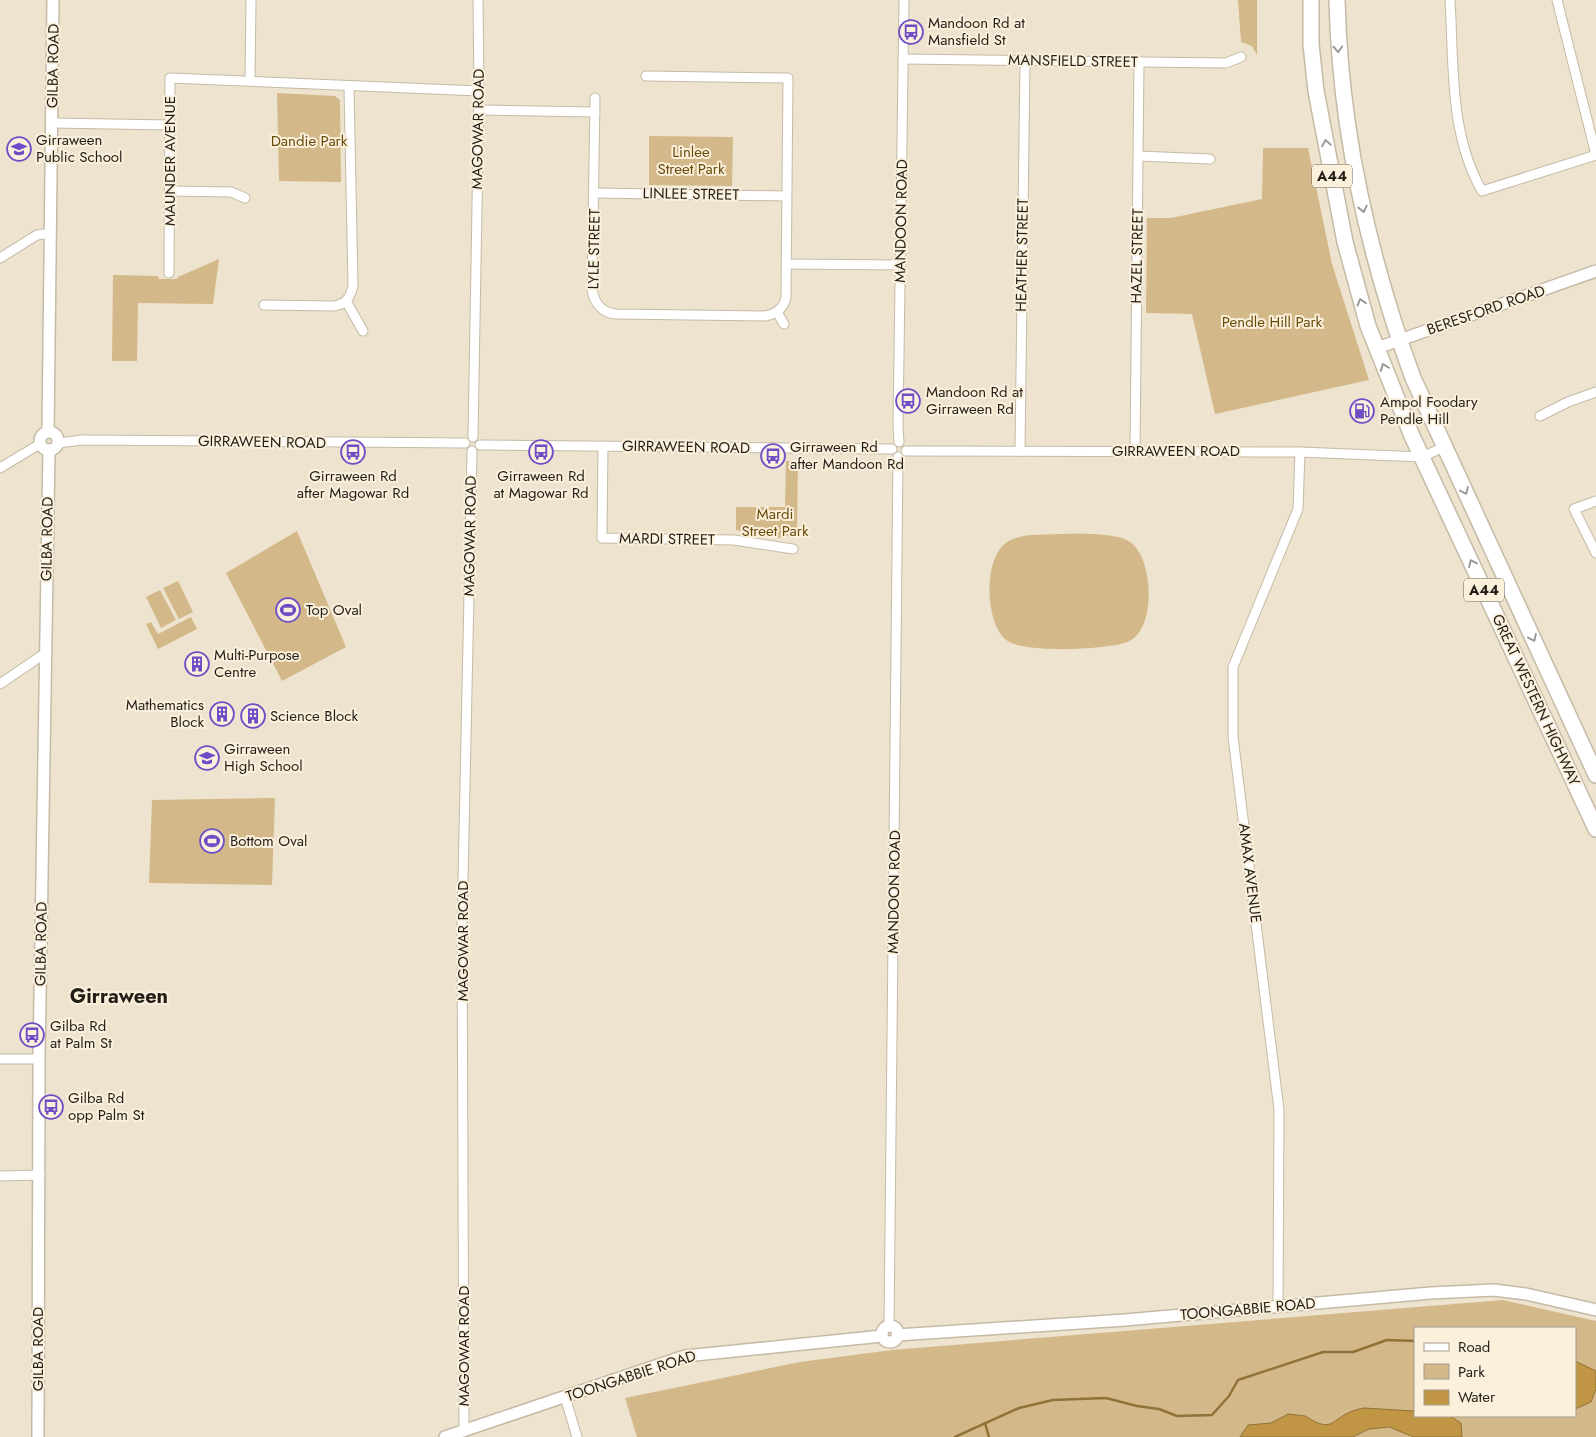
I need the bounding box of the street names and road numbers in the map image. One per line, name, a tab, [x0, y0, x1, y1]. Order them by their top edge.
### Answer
street label: GILBA ROAD	[41, 24, 65, 108]
street label: MANSFIELD STREET	[1008, 49, 1138, 73]
street label: MAGOWAR ROAD	[466, 68, 490, 190]
street label: MAUNDER AVENUE	[159, 96, 181, 226]
street label: MANDOON ROAD	[889, 159, 913, 283]
road number: A44	[1312, 165, 1352, 188]
street label: LINLEE STREET	[642, 182, 740, 206]
street label: HEATHER STREET	[1010, 198, 1034, 312]
street label: LYLE STREET	[582, 208, 606, 290]
street label: HAZEL STREET	[1125, 208, 1149, 304]
street label: BERESFORD ROAD	[1424, 279, 1548, 341]
street label: GIRRAWEEN ROAD	[198, 430, 326, 454]
street label: GIRRAWEEN ROAD	[622, 435, 750, 459]
street label: GIRRAWEEN ROAD	[1112, 440, 1240, 462]
street label: MAGOWAR ROAD	[458, 475, 482, 597]
street label: GILBA ROAD	[35, 497, 59, 581]
street label: MARDI STREET	[619, 527, 715, 551]
road number: A44	[1464, 578, 1504, 602]
street label: GREAT WESTERN HIGHWAY	[1487, 611, 1586, 790]
street label: AMAX AVENUE	[1233, 822, 1267, 924]
street label: MANDOON ROAD	[882, 830, 906, 954]
street label: MAGOWAR ROAD	[452, 881, 474, 1001]
street label: GILBA ROAD	[29, 902, 53, 986]
street label: MAGOWAR ROAD	[453, 1286, 475, 1406]
street label: TOONGABBIE ROAD	[1179, 1292, 1317, 1326]
street label: GILBA ROAD	[27, 1307, 49, 1391]
street label: TOONGABBIE ROAD	[563, 1345, 699, 1407]

